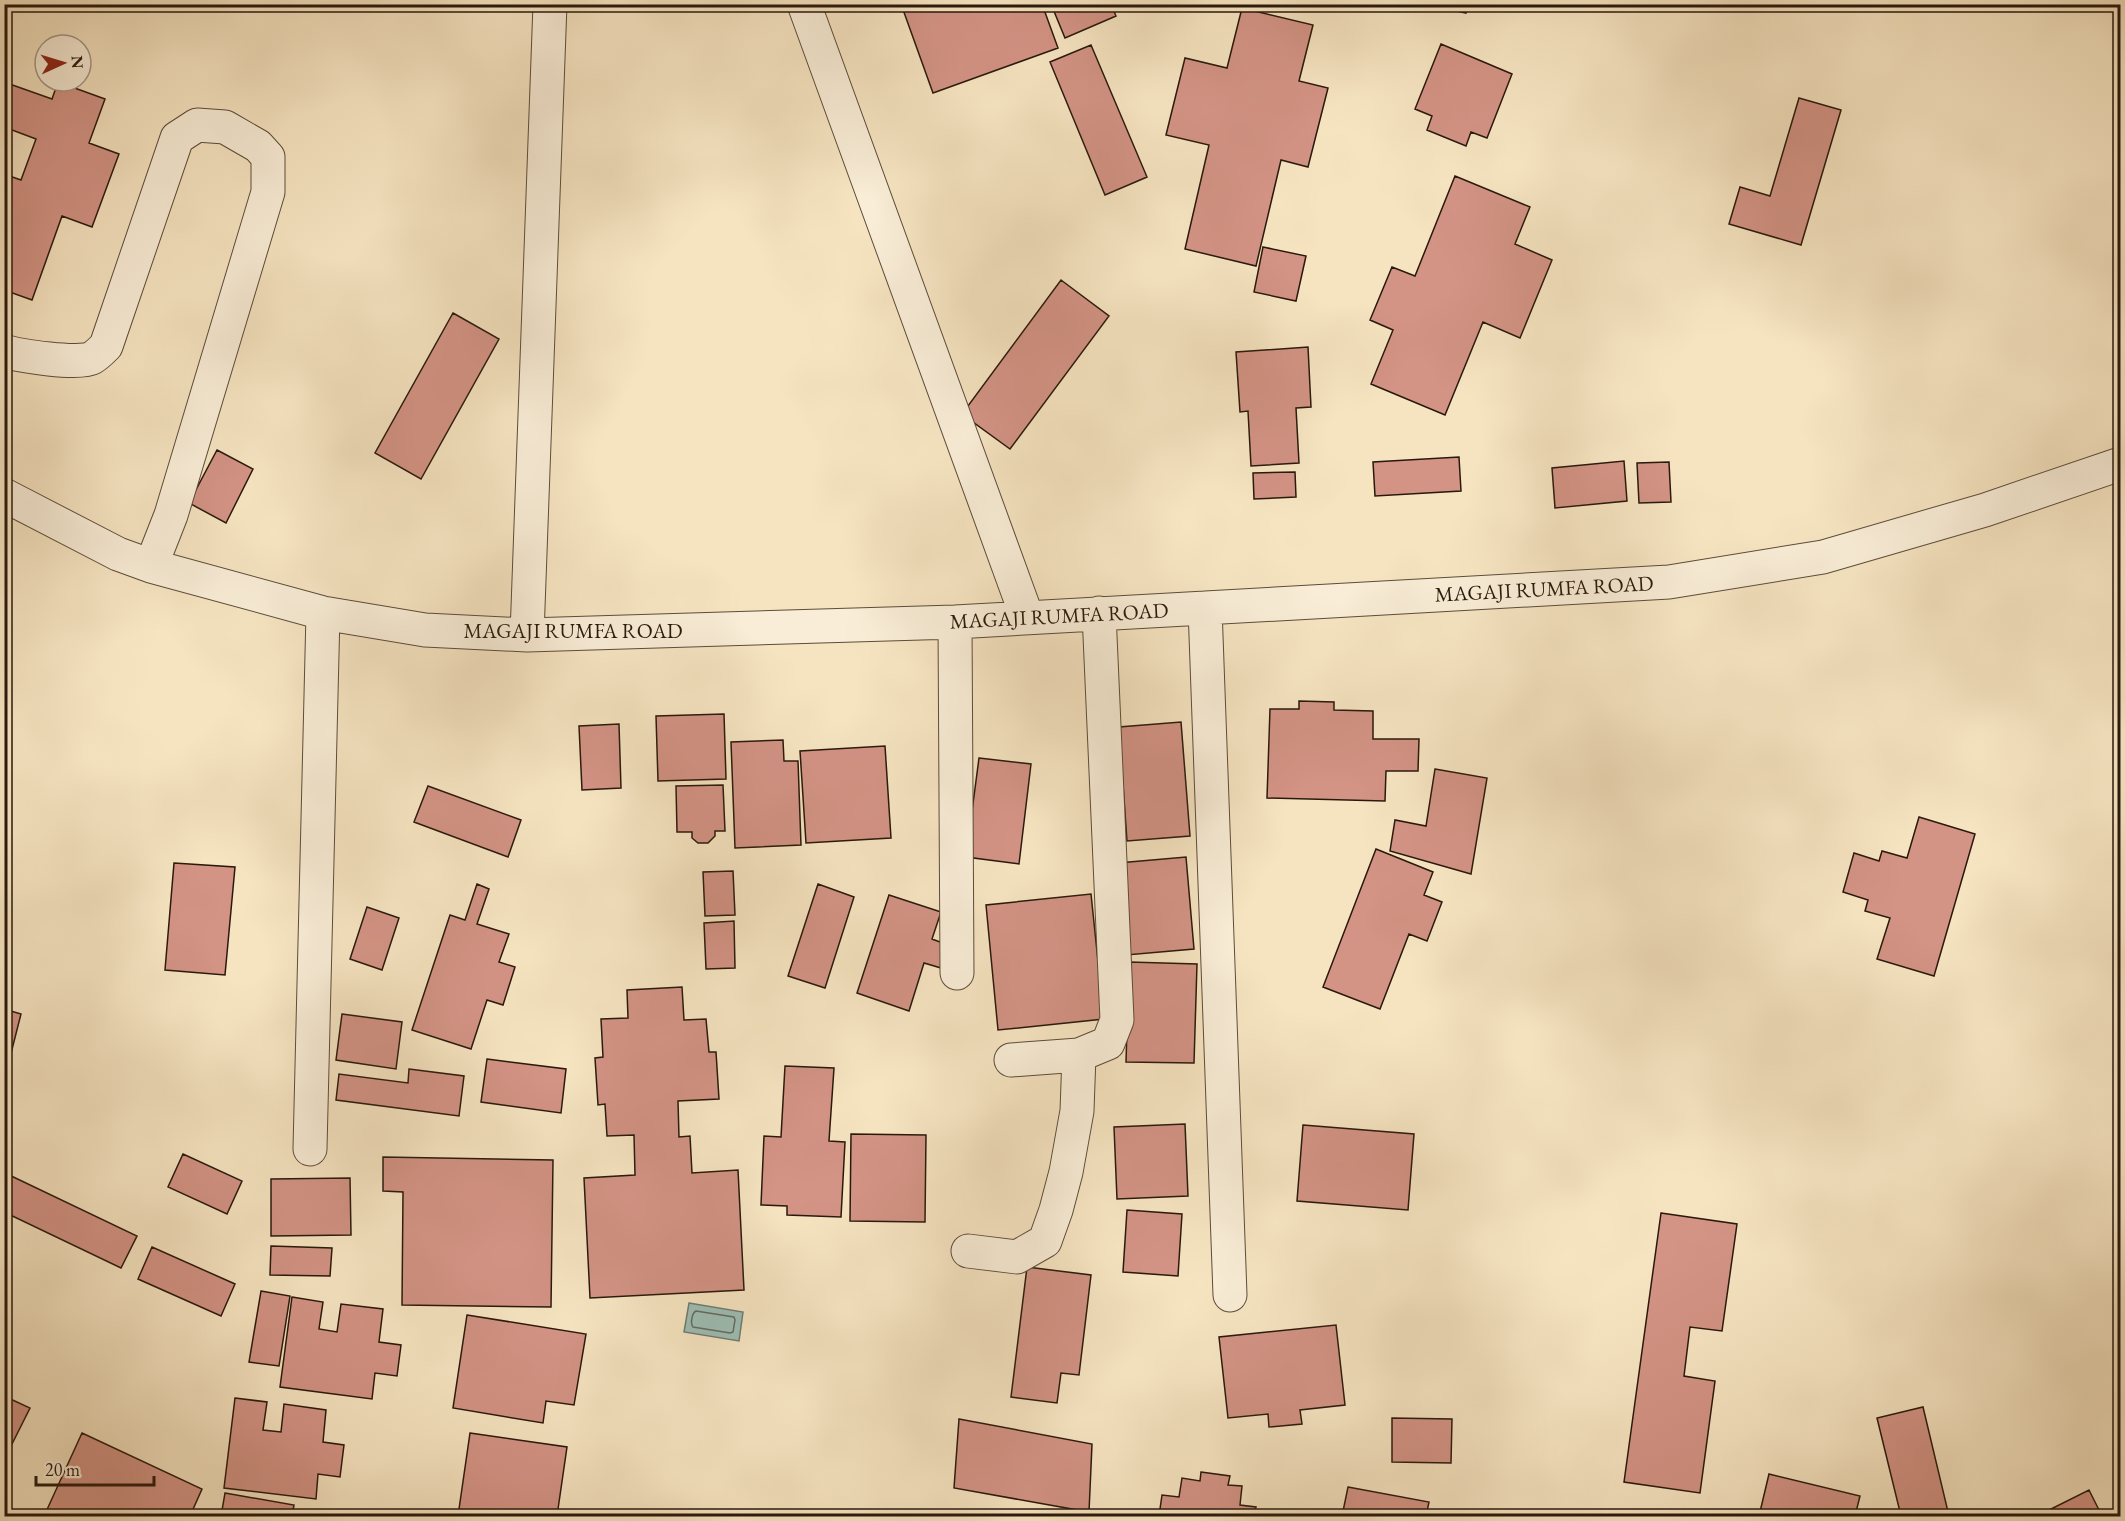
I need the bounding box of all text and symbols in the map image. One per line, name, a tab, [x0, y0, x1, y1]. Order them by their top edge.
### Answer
north arrow	[33, 33, 93, 93]
text: N	[67, 55, 88, 69]
street label: MAGAJI RUMFA ROAD	[1434, 569, 1654, 608]
street label: MAGAJI RUMFA ROAD	[949, 596, 1169, 635]
street label: MAGAJI RUMFA ROAD	[463, 617, 683, 644]
scale bar	[36, 1449, 154, 1487]
text: 20 m	[45, 1458, 80, 1481]

